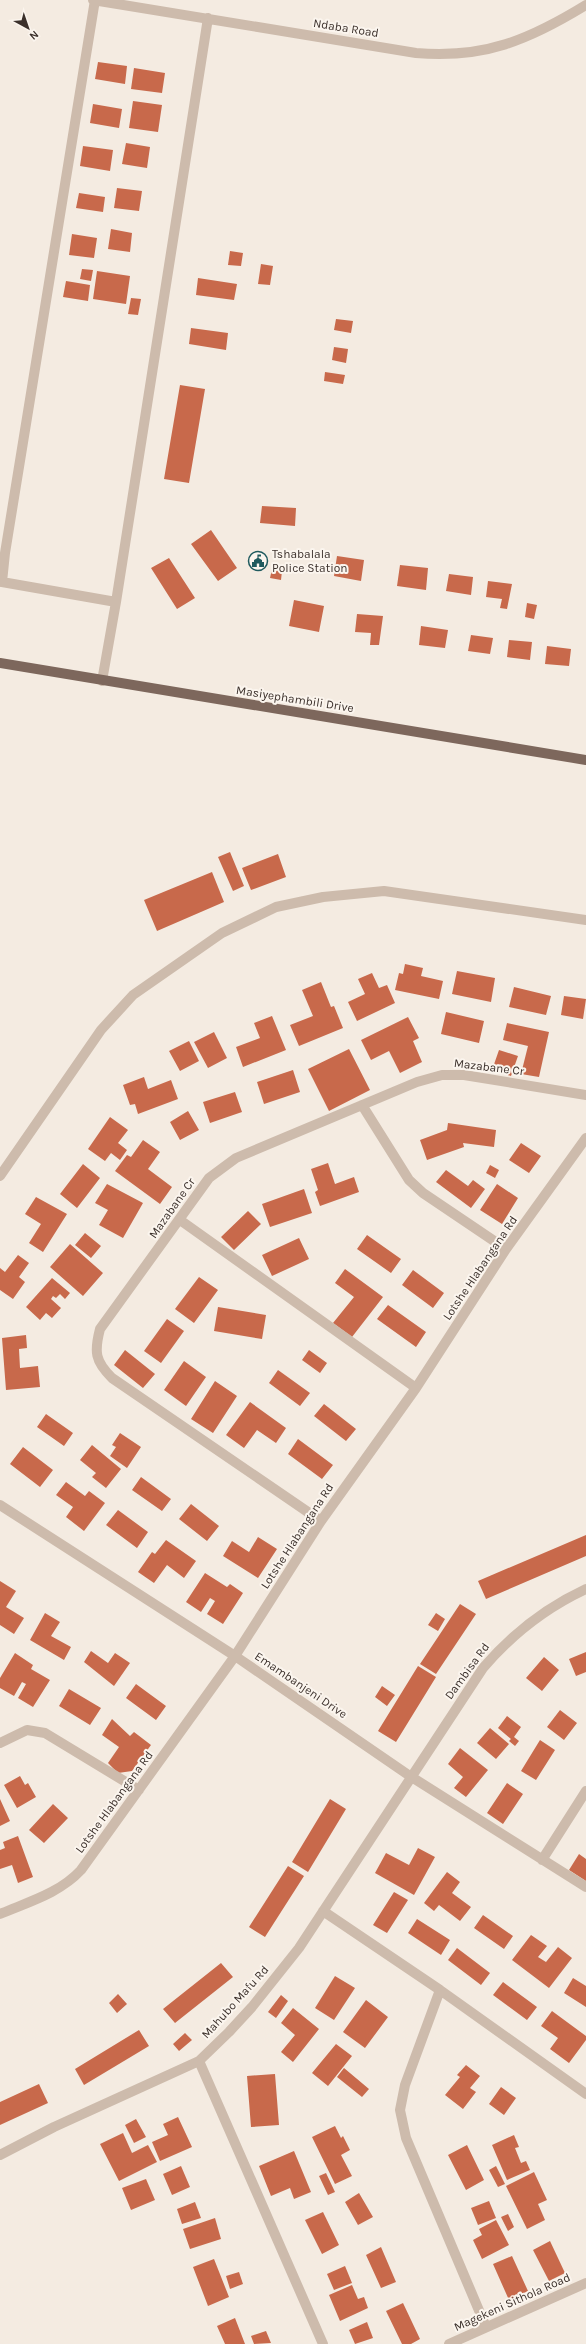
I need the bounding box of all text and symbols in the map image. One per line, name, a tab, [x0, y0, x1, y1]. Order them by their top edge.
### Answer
north arrow	[8, 8, 48, 48]
street label: Ndaba Road	[312, 16, 380, 40]
text: N	[27, 28, 41, 43]
place label: Tshabalala Police Station	[272, 547, 348, 575]
public building icon: Tshabalala Police Station	[247, 550, 269, 572]
street label: Masiyephambili Drive	[235, 683, 355, 715]
street label: Mazabane Cr	[453, 1056, 526, 1078]
street label: Mazabane Cr	[146, 1174, 198, 1241]
street label: Lotshe Hlabangana Rd	[440, 1213, 520, 1323]
street label: Lotshe Hlabangana Rd	[258, 1481, 336, 1591]
street label: Dambisa Rd	[442, 1640, 492, 1702]
street label: Emambanjeni Drive	[252, 1649, 350, 1721]
street label: Lotshe Hlabangana Rd	[72, 1748, 156, 1856]
street label: Mahubo Mafu Rd	[199, 1963, 271, 2041]
street label: Magekeni Sithola Road	[452, 2270, 572, 2334]

